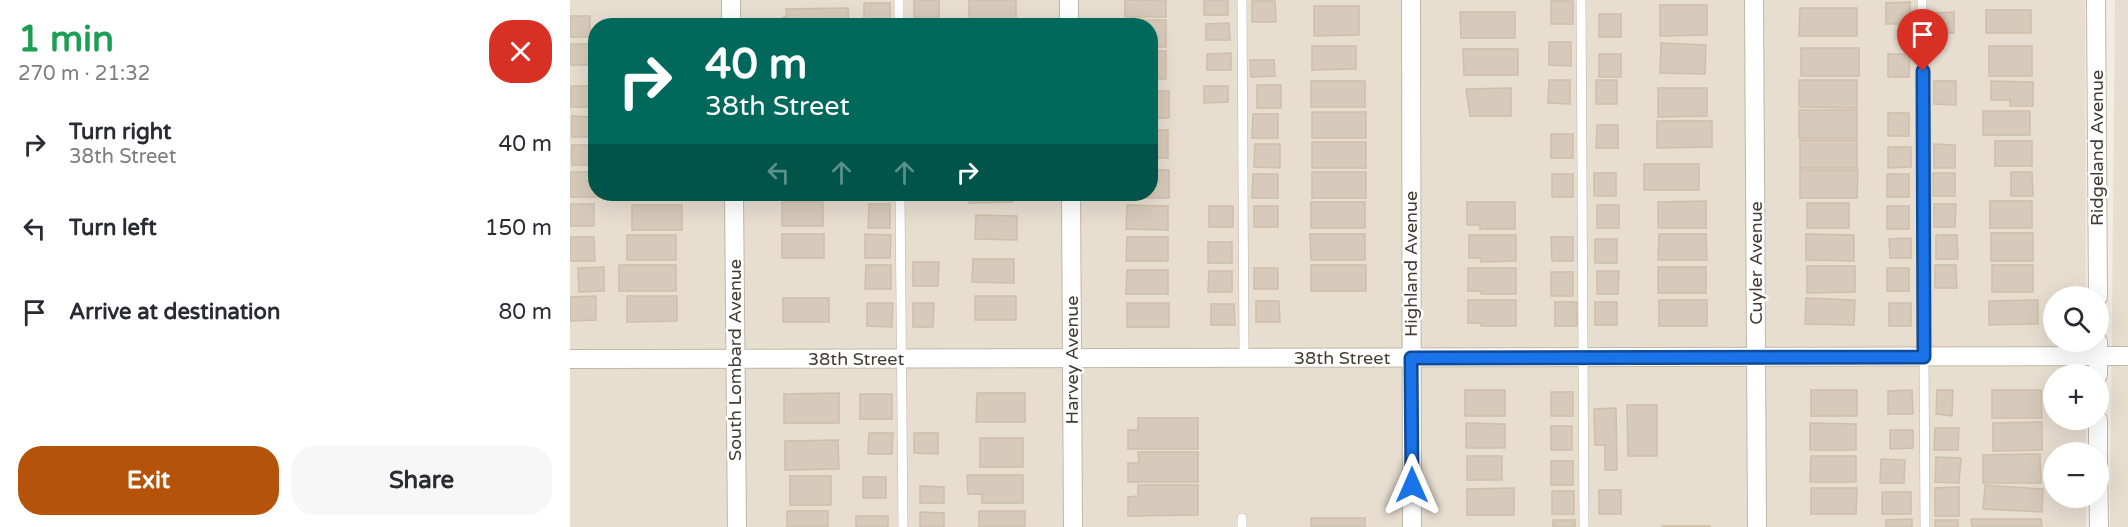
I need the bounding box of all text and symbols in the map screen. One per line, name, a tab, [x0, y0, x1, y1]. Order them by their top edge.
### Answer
pin	[1897, 9, 1948, 71]
text: 1 min	[18, 18, 114, 61]
icon: arrive	[1906, 18, 1939, 51]
button: close	[489, 20, 552, 83]
text: 40 m	[705, 39, 807, 90]
icon: right	[606, 42, 684, 120]
text: 270 m · 21:32	[18, 62, 150, 86]
street label: Ridgeland Avenue	[2086, 70, 2108, 226]
text: 38th Street	[705, 90, 850, 123]
text: Turn right	[69, 119, 171, 145]
icon: right	[18, 128, 51, 161]
text: 40 m	[498, 131, 552, 157]
text: 38th Street	[69, 145, 176, 169]
icon: left	[762, 156, 795, 189]
icon: ahead	[825, 156, 858, 189]
icon: ahead	[888, 156, 921, 189]
icon: right	[951, 156, 984, 189]
street label: Highland Avenue	[1400, 191, 1422, 337]
street label: Cuyler Avenue	[1745, 201, 1767, 325]
icon: left	[18, 212, 51, 245]
text: Turn left	[69, 215, 157, 241]
text: 150 m	[485, 215, 552, 241]
street label: South Lombard Avenue	[724, 259, 746, 461]
map controls	[2043, 286, 2109, 508]
button: search	[2043, 286, 2109, 352]
icon: arrive	[18, 296, 51, 329]
street label: Harvey Avenue	[1061, 296, 1083, 424]
text: Arrive at destination	[69, 299, 280, 325]
text: 80 m	[498, 299, 552, 325]
street label: 38th Street	[1294, 347, 1390, 369]
street label: 38th Street	[808, 348, 904, 370]
button: +	[2043, 364, 2109, 430]
button: −	[2043, 442, 2109, 508]
button: Exit	[18, 446, 279, 515]
button: Share	[291, 446, 552, 515]
position arrow	[1380, 453, 1444, 517]

